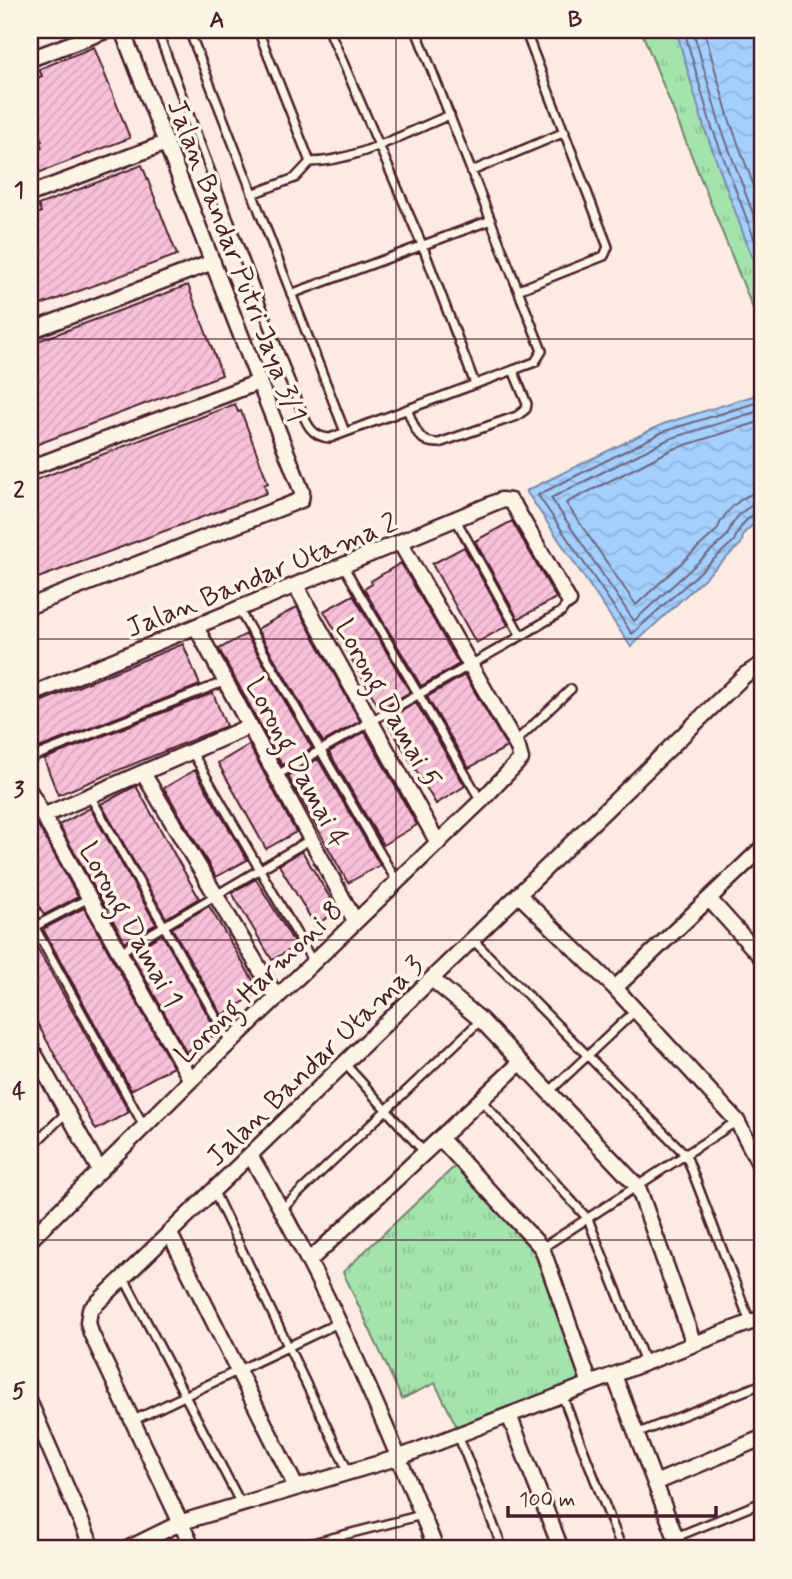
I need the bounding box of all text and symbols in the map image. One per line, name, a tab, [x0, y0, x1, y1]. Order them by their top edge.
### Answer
text: A	[209, 6, 225, 36]
text: B	[568, 6, 583, 36]
street label: Jalan Bandar Putri Jaya 3/1	[157, 94, 314, 428]
text: 1	[14, 176, 24, 206]
text: 2	[13, 476, 25, 506]
street label: Jalan Bandar Utama 2	[121, 505, 403, 648]
street label: Lorong Damai 5	[322, 613, 449, 797]
street label: Lorong Damai 4	[233, 672, 356, 856]
text: 3	[14, 776, 25, 806]
street label: Lorong Damai 1	[67, 836, 191, 1016]
street label: Lorong Harmoni 8	[167, 893, 354, 1075]
street label: Jalan Bandar Utama 3	[199, 948, 433, 1175]
text: 4	[12, 1077, 26, 1107]
text: 5	[12, 1377, 26, 1407]
scale bar	[508, 1474, 717, 1518]
text: 100 m	[519, 1486, 575, 1514]

